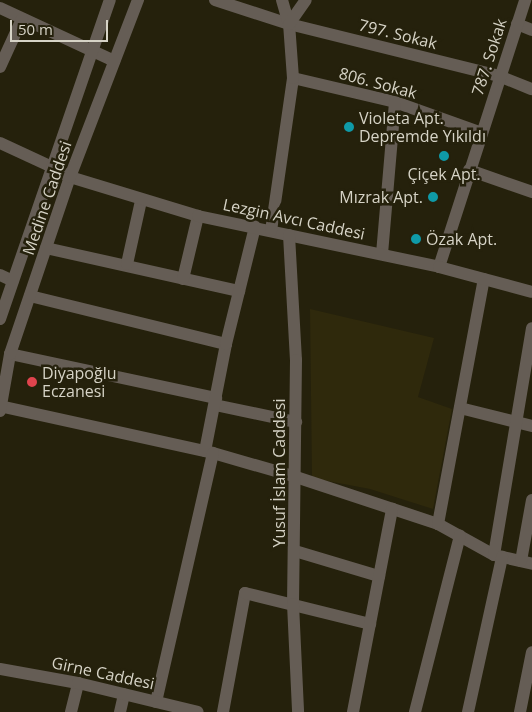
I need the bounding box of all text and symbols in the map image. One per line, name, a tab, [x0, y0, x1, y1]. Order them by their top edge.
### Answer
scale bar	[12, 10, 110, 42]
street label: 797. Sokak	[357, 15, 439, 53]
street label: 787. Sokak	[468, 16, 510, 98]
text: 50 m	[18, 19, 53, 39]
street label: 806. Sokak	[337, 63, 419, 103]
place label: Violeta Apt. Depremde Yıkıldı	[359, 108, 486, 146]
marker: Violeta Apt. Depremde Yıkıldı	[343, 121, 355, 133]
street label: Medine Caddesi	[18, 138, 76, 258]
marker: Çiçek Apt.	[438, 150, 450, 162]
place label: Çiçek Apt.	[407, 164, 481, 184]
place label: Mızrak Apt.	[339, 187, 423, 207]
marker: Mızrak Apt.	[427, 191, 439, 203]
street label: Lezgin Avcı Caddesi	[221, 195, 367, 243]
place label: Özak Apt.	[426, 229, 497, 249]
marker: Özak Apt.	[410, 233, 422, 245]
place label: Diyapoğlu Eczanesi	[42, 363, 117, 401]
marker: Diyapoğlu Eczanesi	[26, 376, 38, 388]
street label: Yusuf İslam Caddesi	[269, 399, 289, 547]
street label: Girne Caddesi	[50, 653, 156, 693]

